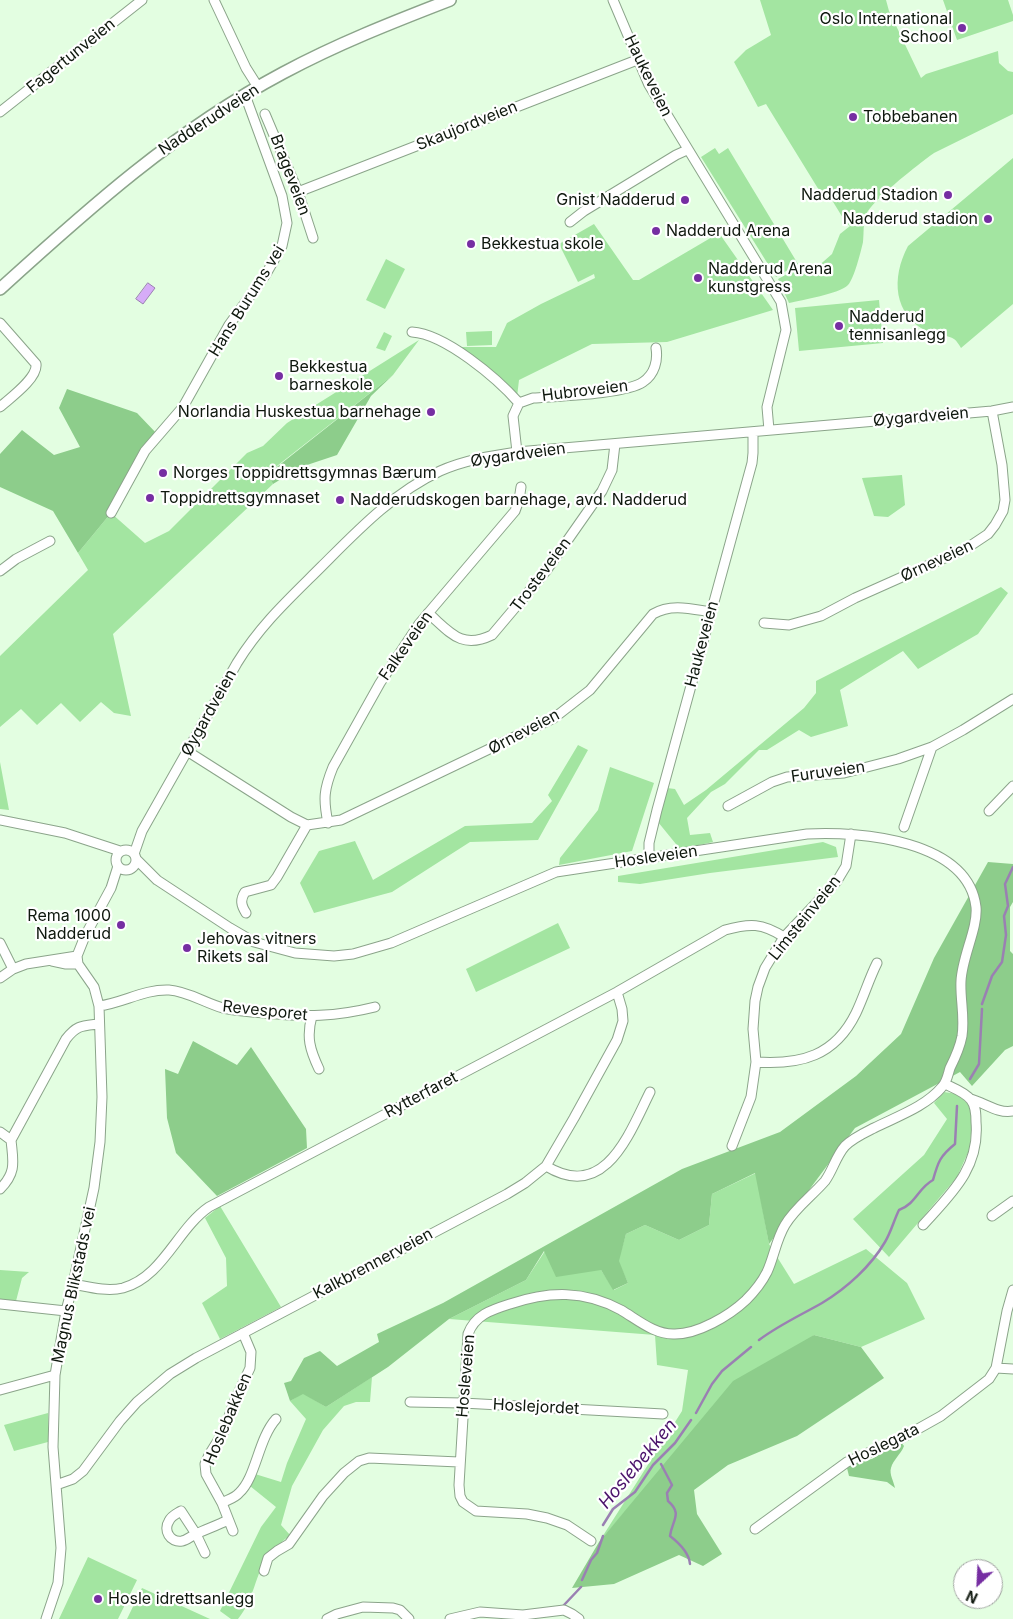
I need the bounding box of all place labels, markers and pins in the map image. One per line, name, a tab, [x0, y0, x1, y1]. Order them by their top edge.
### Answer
place label: Oslo International School	[819, 9, 952, 47]
marker: Oslo International School	[956, 22, 968, 34]
place label: Tobbebanen	[863, 107, 958, 127]
marker: Tobbebanen	[847, 111, 859, 123]
place label: Nadderud Stadion	[801, 185, 938, 205]
marker: Nadderud Stadion	[942, 189, 954, 201]
place label: Gnist Nadderud	[556, 190, 675, 210]
marker: Gnist Nadderud	[679, 194, 691, 206]
place label: Nadderud stadion	[843, 209, 978, 229]
marker: Nadderud stadion	[982, 213, 994, 225]
place label: Nadderud Arena	[666, 221, 790, 241]
marker: Nadderud Arena	[650, 225, 662, 237]
place label: Bekkestua skole	[481, 234, 604, 254]
marker: Bekkestua skole	[465, 238, 477, 250]
place label: Nadderud Arena kunstgress	[708, 259, 832, 297]
marker: Nadderud Arena kunstgress	[692, 272, 704, 284]
place label: Nadderud tennisanlegg	[849, 307, 946, 345]
marker: Nadderud tennisanlegg	[833, 320, 845, 332]
place label: Bekkestua barneskole	[289, 357, 373, 395]
marker: Bekkestua barneskole	[273, 370, 285, 382]
place label: Norlandia Huskestua barnehage	[178, 402, 421, 422]
marker: Norlandia Huskestua barnehage	[425, 406, 437, 418]
place label: Norges Toppidrettsgymnas Bærum	[173, 463, 437, 483]
marker: Norges Toppidrettsgymnas Bærum	[157, 467, 169, 479]
place label: Toppidrettsgymnaset	[160, 488, 320, 508]
place label: Nadderudskogen barnehage, avd. Nadderud	[350, 490, 687, 510]
marker: Toppidrettsgymnaset	[144, 492, 156, 504]
marker: Nadderudskogen barnehage, avd. Nadderud	[334, 494, 346, 506]
place label: Rema 1000 Nadderud	[27, 906, 111, 944]
marker: Rema 1000 Nadderud	[115, 919, 127, 931]
place label: Jehovas vitners Rikets sal	[197, 929, 316, 967]
marker: Jehovas vitners Rikets sal	[181, 942, 193, 954]
place label: Hosle idrettsanlegg	[108, 1589, 254, 1609]
marker: Hosle idrettsanlegg	[92, 1593, 104, 1605]

